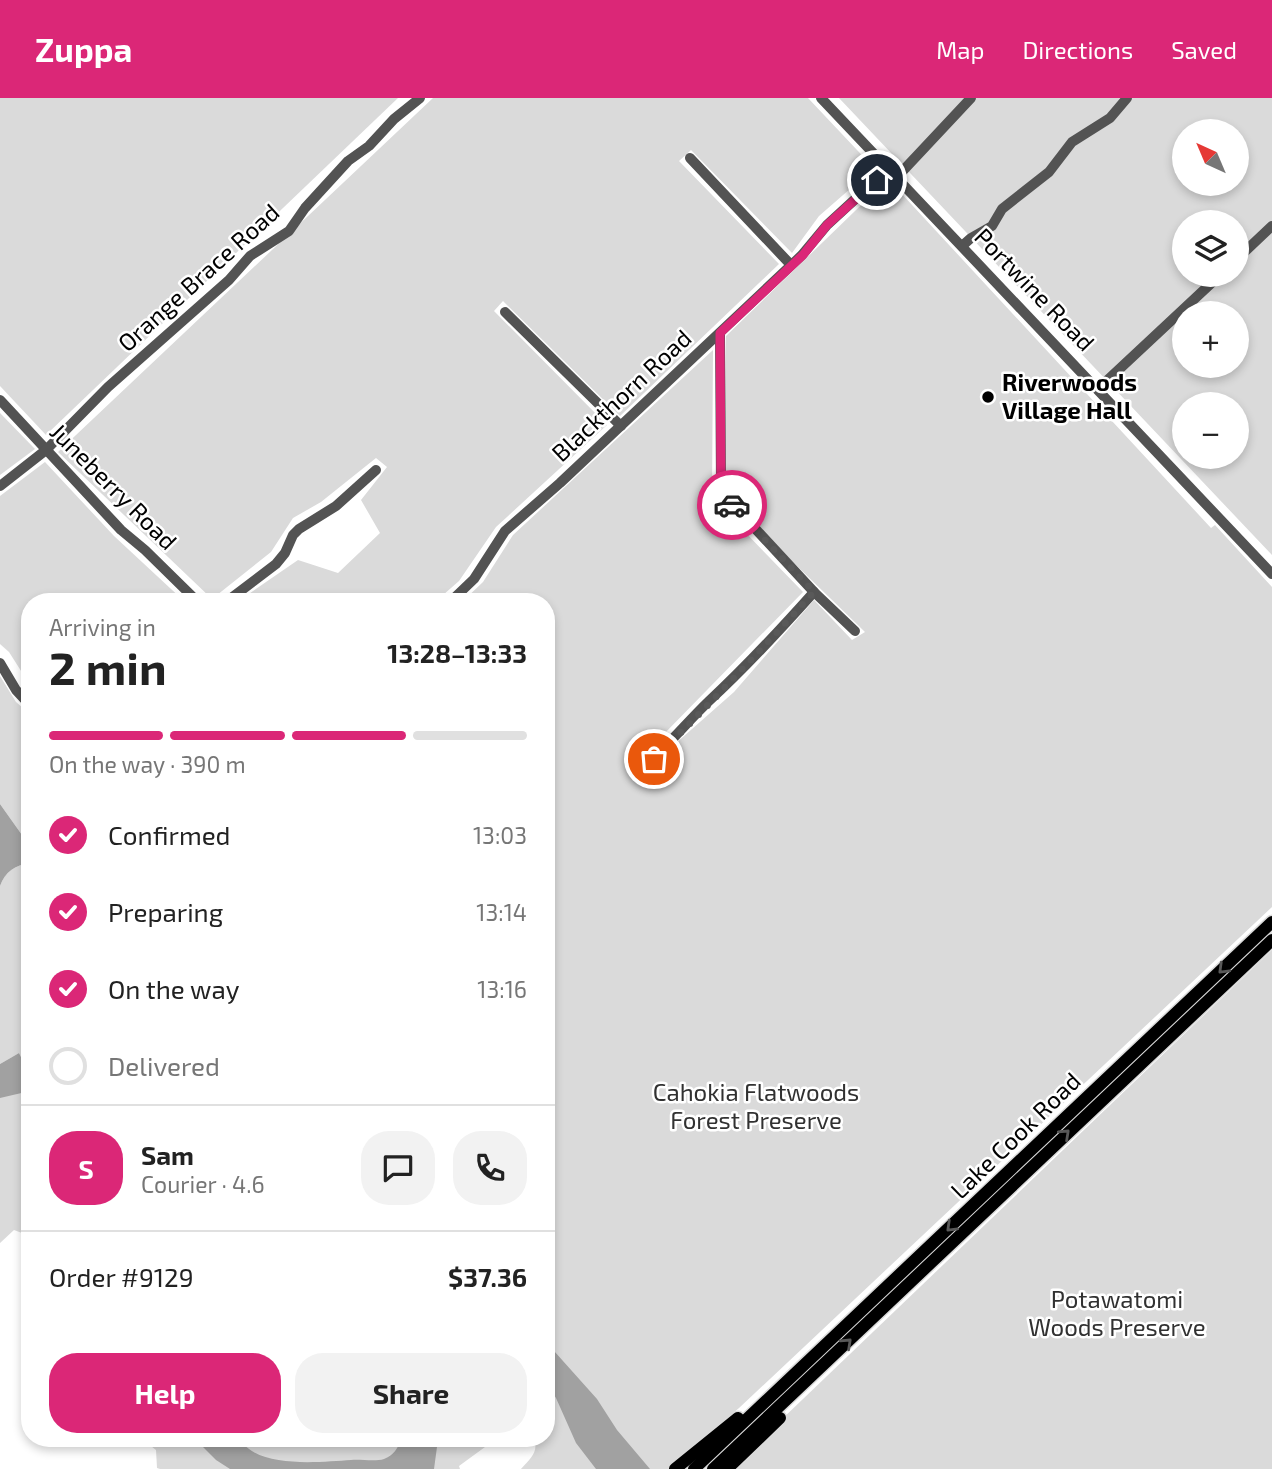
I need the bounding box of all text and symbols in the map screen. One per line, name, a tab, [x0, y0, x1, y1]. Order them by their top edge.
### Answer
text: Zuppa	[35, 29, 132, 69]
text: Map	[936, 35, 984, 64]
text: Directions	[1022, 35, 1133, 64]
text: Saved	[1171, 35, 1237, 64]
north arrow	[1172, 119, 1250, 196]
map controls	[1172, 119, 1249, 469]
pin	[847, 150, 907, 210]
icon: home	[858, 161, 896, 199]
street label: Orange Brace Road	[111, 197, 285, 357]
button: layers	[1172, 210, 1249, 287]
street label: Portwine Road	[969, 221, 1101, 356]
button: +	[1172, 301, 1249, 378]
street label: Blackthorn Road	[545, 323, 697, 467]
place label: Riverwoods Village Hall	[1002, 367, 1137, 424]
marker: Riverwoods Village Hall	[980, 389, 996, 405]
button: −	[1172, 392, 1249, 469]
street label: Juneberry Road	[45, 417, 183, 555]
courier	[697, 470, 767, 540]
icon: car	[713, 486, 751, 524]
text: Arriving in	[49, 613, 156, 641]
text: 13:28–13:33	[387, 637, 527, 668]
text: 2 min	[49, 639, 167, 694]
pin	[624, 729, 684, 789]
icon: bag	[635, 740, 673, 778]
text: On the way · 390 m	[49, 750, 246, 778]
icon: check	[49, 816, 87, 854]
text: Confirmed	[108, 819, 231, 850]
text: 13:03	[473, 821, 527, 849]
icon: check	[49, 893, 87, 931]
text: Preparing	[108, 896, 223, 927]
text: 13:14	[476, 898, 527, 926]
one-way arrow	[1218, 960, 1231, 973]
icon: check	[49, 970, 87, 1008]
text: On the way	[108, 973, 239, 1004]
text: 13:16	[477, 975, 527, 1003]
text: Delivered	[108, 1050, 220, 1081]
street label: Lake Cook Road	[944, 1066, 1086, 1204]
park label: Cahokia Flatwoods Forest Preserve	[653, 1077, 859, 1134]
one-way arrow	[1057, 1130, 1070, 1143]
button: chat	[361, 1131, 435, 1205]
button: phone	[453, 1131, 527, 1205]
text: Sam	[141, 1139, 194, 1170]
text: S	[78, 1153, 94, 1184]
text: Courier · 4.6	[141, 1170, 265, 1198]
one-way arrow	[946, 1218, 959, 1231]
text: Order #9129	[49, 1261, 194, 1292]
text: $37.36	[448, 1261, 527, 1292]
park label: Potawatomi Woods Preserve	[1028, 1284, 1206, 1341]
one-way arrow	[839, 1338, 852, 1351]
button: Help	[49, 1353, 281, 1433]
button: Share	[295, 1353, 527, 1433]

